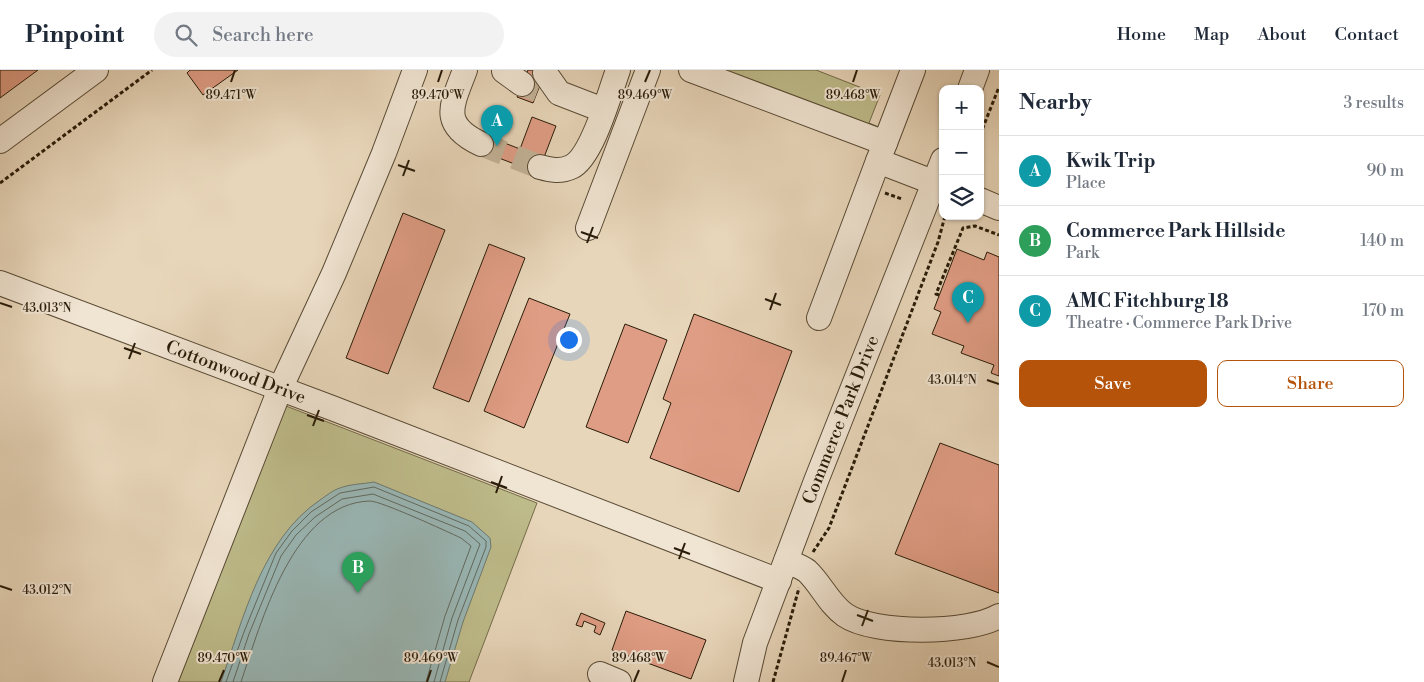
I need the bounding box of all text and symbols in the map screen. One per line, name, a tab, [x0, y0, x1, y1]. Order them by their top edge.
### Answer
search box	[154, 12, 504, 57]
text: Pinpoint	[25, 20, 124, 50]
icon: search	[172, 21, 200, 49]
text: Search here	[212, 23, 314, 47]
text: Home	[1117, 23, 1166, 46]
text: Map	[1194, 23, 1230, 46]
text: About	[1258, 23, 1307, 46]
text: Contact	[1335, 23, 1399, 46]
map controls	[939, 85, 984, 220]
button: +	[939, 85, 984, 130]
text: 89.471°W	[206, 88, 258, 103]
text: 89.470°W	[412, 88, 466, 103]
text: 89.469°W	[618, 88, 673, 103]
text: 89.468°W	[826, 88, 881, 103]
text: Nearby	[1019, 90, 1092, 116]
text: 3 results	[1343, 93, 1404, 113]
pin: A	[481, 105, 513, 146]
button: −	[939, 130, 984, 175]
text: Kwik Trip	[1066, 149, 1156, 173]
text: A	[1029, 161, 1041, 181]
text: 90 m	[1366, 161, 1404, 181]
text: Place	[1066, 173, 1106, 193]
button: layers	[939, 175, 984, 220]
text: Commerce Park Hillside	[1066, 219, 1286, 243]
text: B	[1029, 231, 1041, 251]
text: 140 m	[1360, 231, 1404, 251]
text: Park	[1066, 243, 1099, 263]
pin: C	[952, 282, 984, 323]
text: AMC Fitchburg 18	[1066, 289, 1229, 313]
text: 43.013°N	[22, 301, 72, 316]
text: C	[1029, 301, 1041, 321]
text: 170 m	[1362, 301, 1404, 321]
text: Theatre · Commerce Park Drive	[1066, 313, 1292, 333]
your location	[556, 327, 582, 353]
street label: Commerce Park Drive	[797, 332, 884, 507]
street label: Cottonwood Drive	[163, 335, 309, 409]
button: Save	[1019, 360, 1207, 407]
button: Share	[1217, 360, 1404, 407]
text: 43.014°N	[927, 373, 977, 388]
pin: B	[342, 552, 374, 593]
text: 43.012°N	[22, 583, 72, 598]
text: 89.470°W	[198, 651, 252, 666]
text: 89.469°W	[404, 651, 459, 666]
text: 89.468°W	[612, 651, 667, 666]
text: 89.467°W	[820, 651, 873, 666]
text: 43.013°N	[927, 656, 977, 671]

